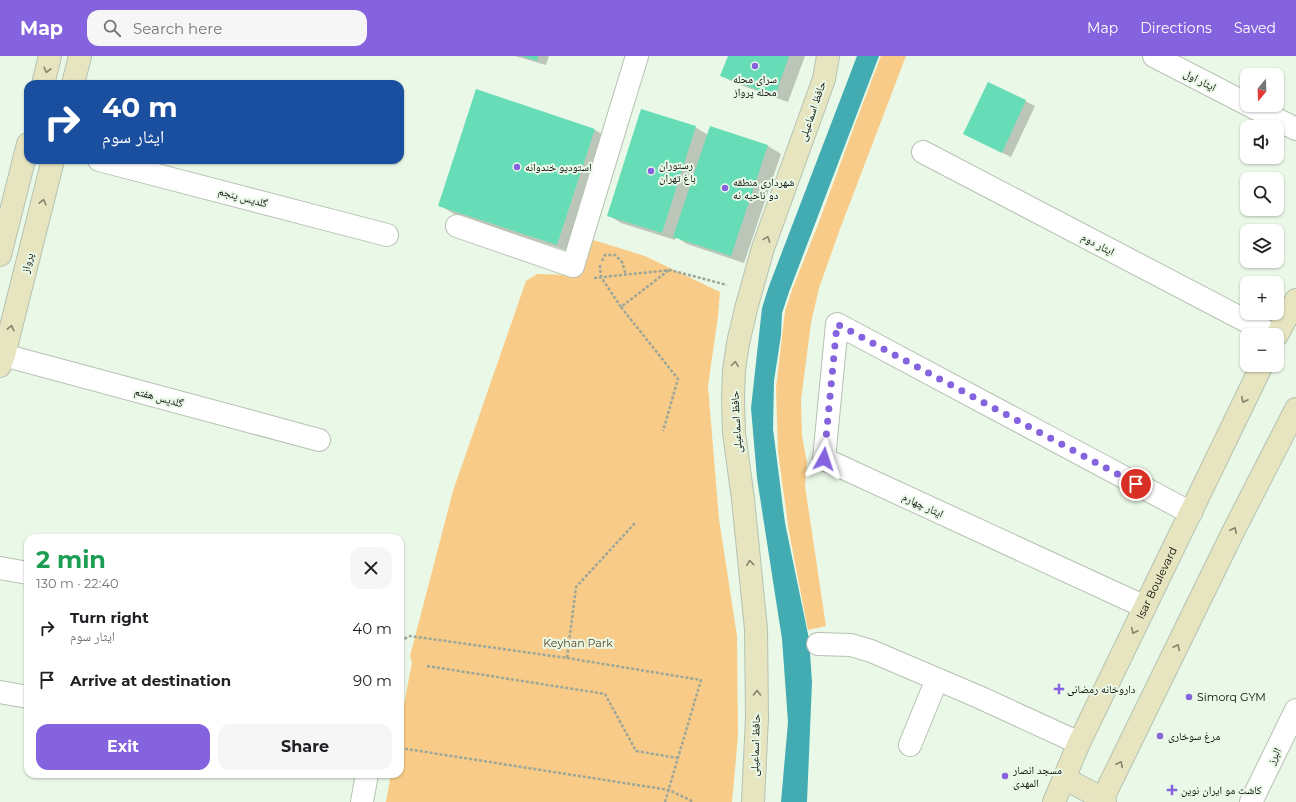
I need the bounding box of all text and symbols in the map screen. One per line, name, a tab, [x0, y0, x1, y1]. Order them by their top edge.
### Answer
search box	[87, 10, 367, 46]
text: Map	[20, 17, 63, 40]
icon: search	[101, 17, 123, 39]
text: Search here	[133, 19, 222, 38]
text: Map	[1087, 19, 1118, 37]
text: Directions	[1140, 19, 1212, 37]
text: Saved	[1234, 19, 1276, 37]
marker: سرای محله محله پرواز	[750, 61, 760, 71]
one-way arrow	[43, 66, 52, 73]
street label: ایثار اول	[1181, 66, 1219, 94]
north arrow	[1240, 68, 1284, 112]
map controls	[1240, 68, 1284, 372]
place label: سرای محله محله پرواز	[732, 72, 777, 99]
street label: حافظ اسماعیلی	[795, 79, 829, 143]
text: 40 m	[102, 90, 178, 124]
icon: right	[36, 96, 88, 148]
button: sound	[1240, 120, 1284, 164]
text: ایثار سوم	[102, 126, 164, 148]
place label: رستوران باغ تهران	[659, 158, 696, 185]
place label: استودیو خندوانه	[525, 160, 592, 174]
marker: استودیو خندوانه	[512, 162, 522, 172]
marker: رستوران باغ تهران	[646, 166, 656, 176]
button: search	[1240, 172, 1284, 216]
place label: شهرداری منطقه دو ناحیه نه	[733, 175, 794, 202]
marker: شهرداری منطقه دو ناحیه نه	[720, 183, 730, 193]
street label: گلدیس پنجم	[217, 184, 270, 211]
one-way arrow	[38, 199, 46, 205]
button: layers	[1240, 224, 1284, 268]
street label: ایثار دوم	[1079, 230, 1117, 258]
one-way arrow	[762, 235, 770, 242]
street label: پرواز	[18, 251, 36, 276]
button: +	[1240, 276, 1284, 320]
one-way arrow	[6, 325, 14, 331]
button: −	[1240, 328, 1284, 372]
one-way arrow	[730, 361, 739, 368]
street label: گلدیس هفتم	[133, 384, 185, 411]
street label: حافظ اسماعیلی	[727, 390, 745, 454]
one-way arrow	[1241, 396, 1249, 403]
position arrow	[803, 438, 845, 480]
pin	[1119, 467, 1153, 501]
icon: arrive	[1125, 473, 1147, 495]
street label: ایثار چهارم	[900, 489, 946, 521]
one-way arrow	[1229, 527, 1237, 535]
street label: Isar Boulevard	[1133, 544, 1180, 621]
text: 2 min	[36, 545, 106, 574]
button: close	[350, 547, 392, 589]
one-way arrow	[745, 560, 754, 566]
text: 130 m · 22:40	[36, 575, 119, 591]
text: Turn right	[70, 608, 149, 627]
icon: right	[36, 617, 58, 639]
text: 40 m	[352, 619, 392, 638]
one-way arrow	[1131, 626, 1139, 634]
text: ایثار سوم	[70, 628, 115, 644]
park label: Keyhan Park	[543, 636, 613, 650]
one-way arrow	[1172, 644, 1180, 651]
icon: arrive	[36, 669, 58, 691]
text: Arrive at destination	[70, 671, 231, 690]
text: 90 m	[353, 671, 392, 690]
place label: داروخانه رمضانی	[1067, 682, 1136, 696]
marker: داروخانه رمضانی	[1054, 684, 1064, 694]
one-way arrow	[753, 690, 761, 696]
place label: Simorq GYM	[1197, 690, 1266, 704]
marker: Simorq GYM	[1184, 692, 1194, 702]
street label: حافظ اسماعیلی	[747, 713, 763, 777]
button: Exit	[36, 724, 210, 770]
button: Share	[218, 724, 392, 770]
place label: مرغ سوخاری	[1168, 729, 1220, 743]
marker: مرغ سوخاری	[1155, 731, 1165, 741]
street label: البرز	[1264, 745, 1284, 768]
one-way arrow	[1115, 761, 1123, 768]
place label: مسجد انصار المهدی	[1012, 763, 1062, 790]
marker: مسجد انصار المهدی	[1000, 771, 1010, 781]
place label: کاشت مو ایران نوین	[1181, 783, 1262, 797]
marker: کاشت مو ایران نوین	[1166, 784, 1178, 796]

